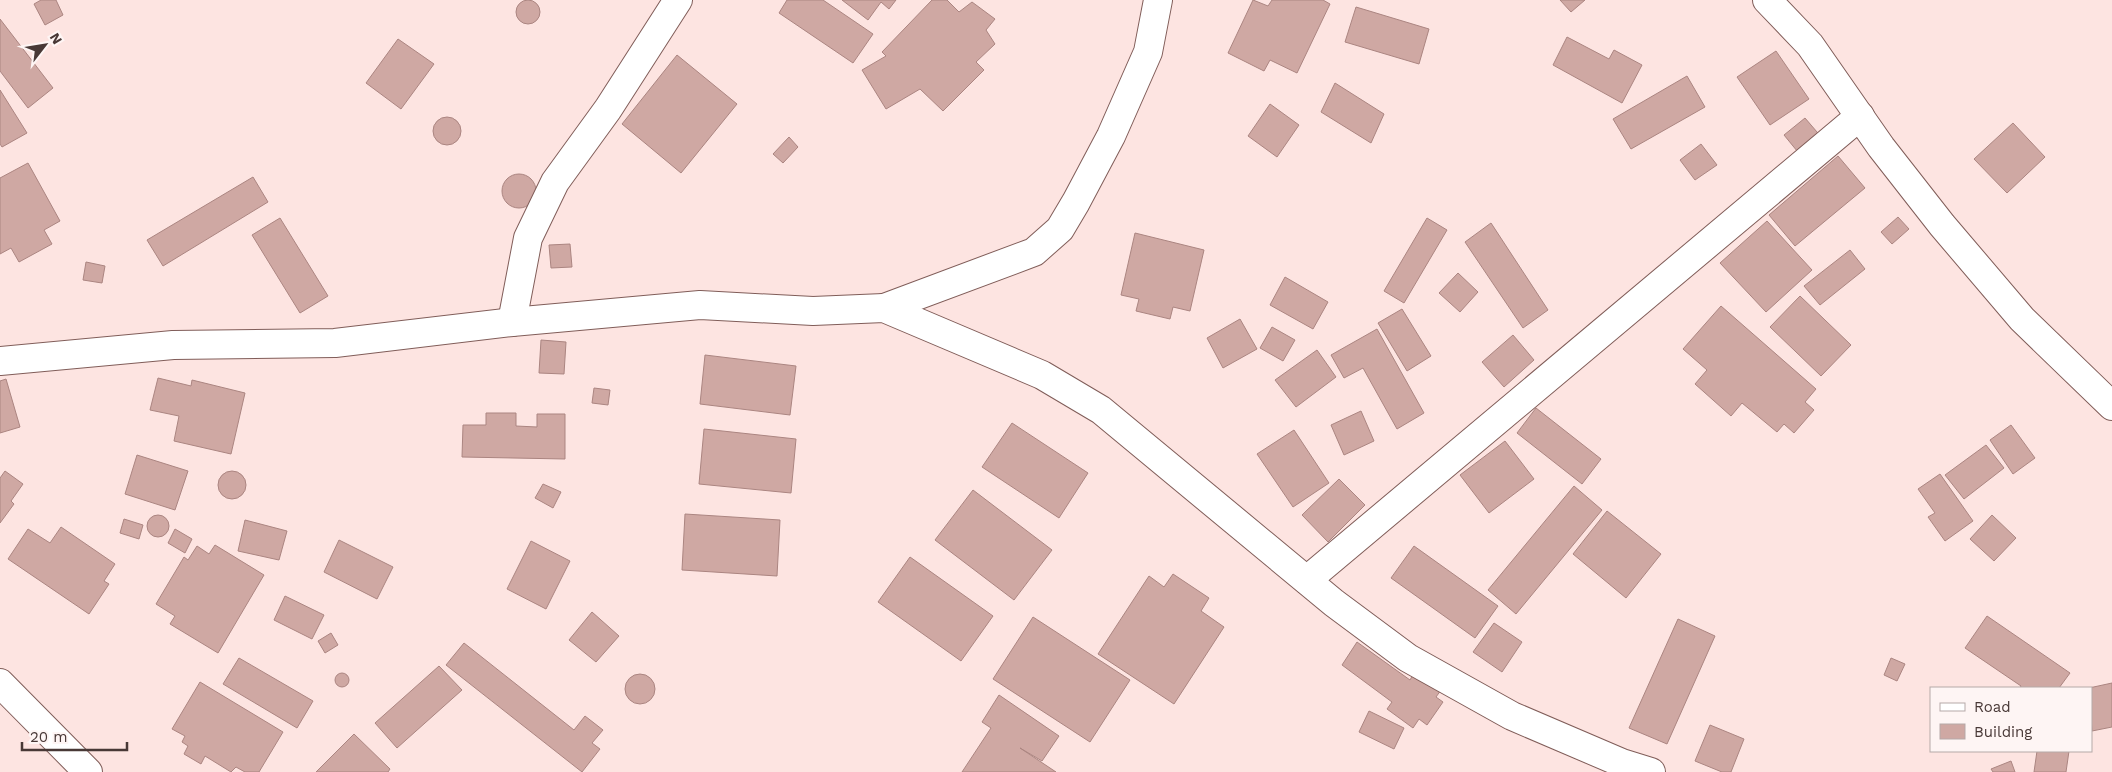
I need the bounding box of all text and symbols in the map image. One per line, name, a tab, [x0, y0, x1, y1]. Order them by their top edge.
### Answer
north arrow	[20, 20, 70, 70]
text: N	[47, 30, 66, 47]
legend	[1930, 687, 2092, 752]
text: Road	[1974, 698, 2011, 716]
scale bar	[22, 720, 128, 752]
text: Building	[1974, 723, 2032, 741]
text: 20 m	[30, 728, 68, 746]

